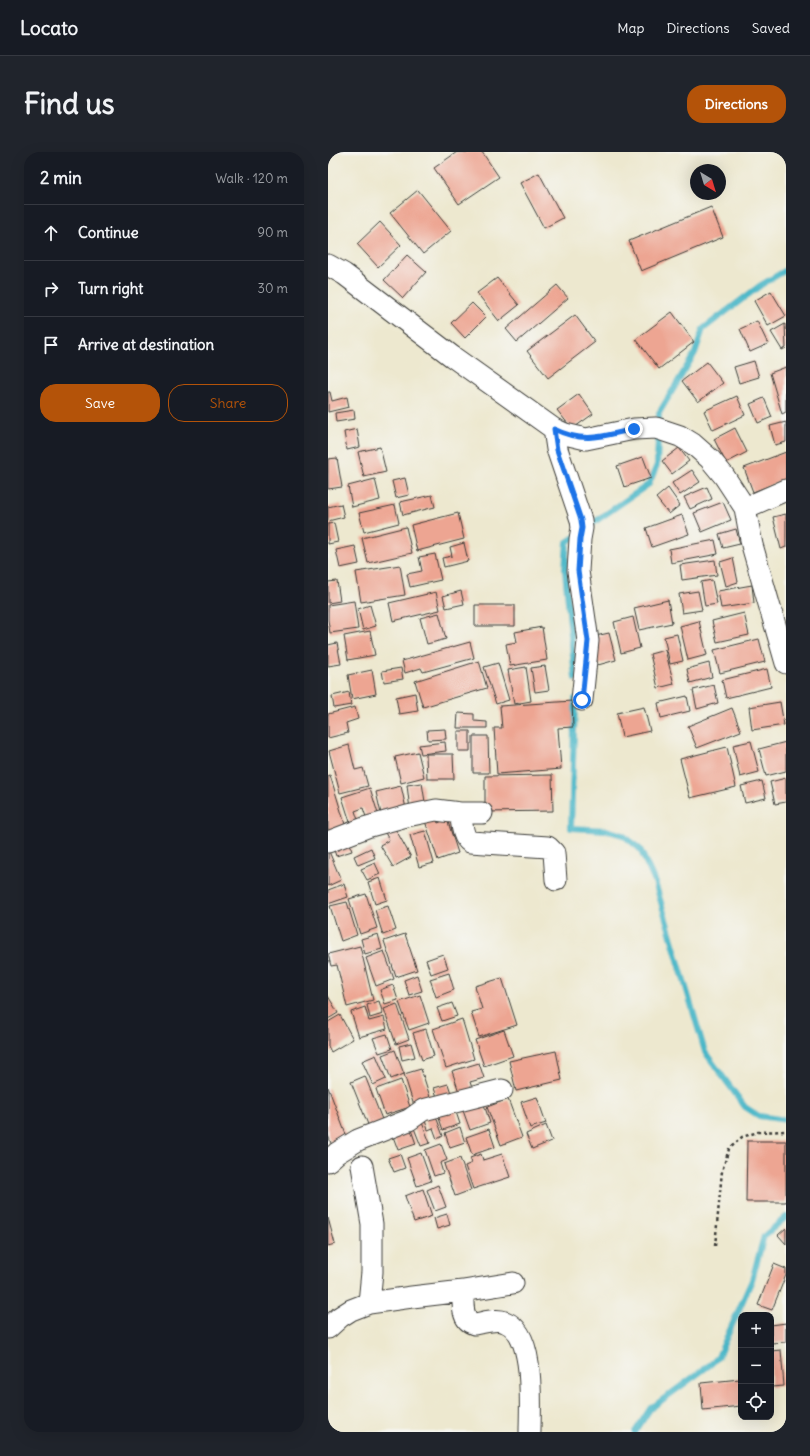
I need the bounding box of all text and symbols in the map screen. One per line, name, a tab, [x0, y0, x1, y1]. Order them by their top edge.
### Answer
text: Locato	[20, 16, 78, 40]
text: Map	[617, 19, 644, 37]
text: Directions	[666, 19, 730, 37]
text: Saved	[752, 19, 790, 37]
button: Directions	[687, 85, 786, 123]
text: Find us	[24, 86, 115, 122]
north arrow	[690, 164, 726, 200]
text: 2 min	[40, 167, 82, 189]
text: Walk · 120 m	[215, 170, 288, 187]
icon: ahead	[40, 222, 62, 244]
text: Continue	[78, 223, 139, 242]
text: 90 m	[257, 224, 288, 241]
icon: right	[40, 278, 62, 300]
text: Turn right	[78, 279, 143, 298]
text: 30 m	[258, 280, 288, 297]
icon: arrive	[40, 334, 62, 356]
text: Arrive at destination	[78, 335, 214, 354]
button: Save	[40, 384, 160, 422]
button: Share	[168, 384, 288, 422]
route end	[625, 420, 643, 438]
route start	[573, 691, 591, 709]
map controls	[738, 1312, 774, 1420]
button: +	[738, 1312, 774, 1348]
button: −	[738, 1348, 774, 1384]
button: locate	[738, 1384, 774, 1420]

